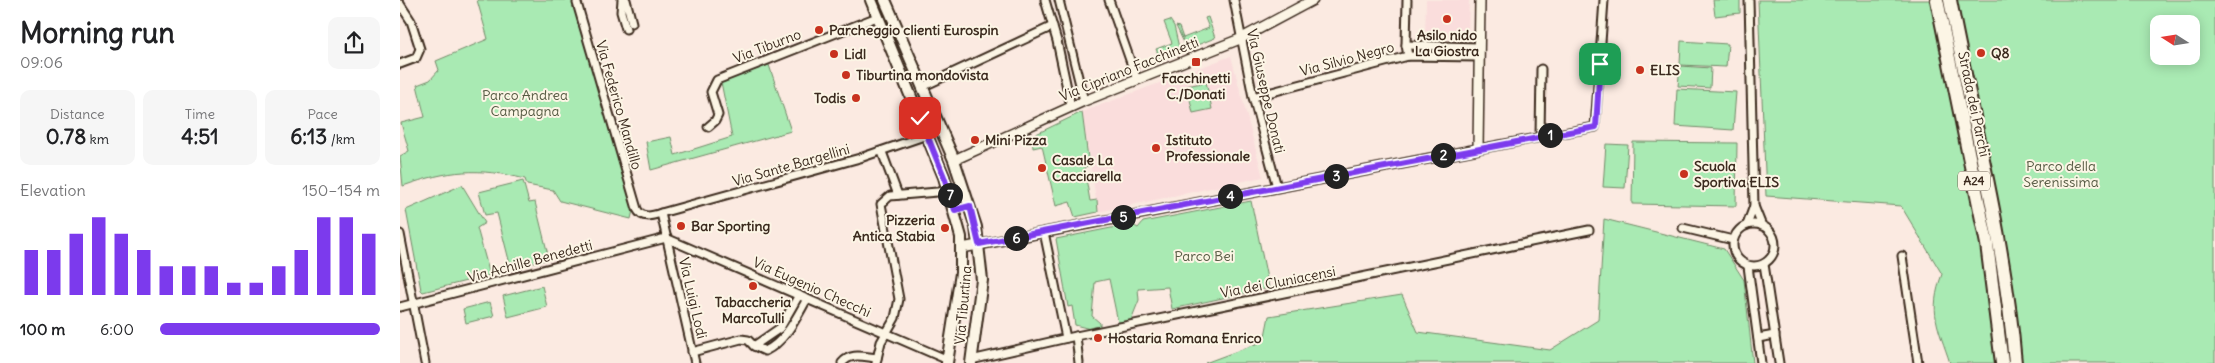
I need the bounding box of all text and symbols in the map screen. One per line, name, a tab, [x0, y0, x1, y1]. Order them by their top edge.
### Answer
marker: Asilo nido La Giostra	[1441, 13, 1453, 25]
text: Morning run	[20, 15, 175, 51]
north arrow	[2150, 15, 2200, 65]
map controls	[2150, 15, 2200, 65]
button: share	[328, 17, 380, 69]
place label: Parcheggio clienti Eurospin	[829, 21, 999, 39]
marker: Parcheggio clienti Eurospin	[813, 24, 825, 36]
street label: Via Tiburno	[731, 25, 804, 67]
place label: Asilo nido La Giostra	[1415, 26, 1479, 60]
street label: Via Giuseppe Donati	[1243, 27, 1289, 155]
street label: Via Cipriano Facchinetti	[1057, 33, 1201, 105]
street label: Via Federico Mandillo	[592, 38, 646, 172]
street label: Via Silvio Negro	[1298, 38, 1396, 80]
pin	[1579, 43, 1621, 85]
place label: Q8	[1991, 44, 2010, 62]
place label: Lidl	[844, 45, 866, 63]
marker: Q8	[1975, 47, 1987, 59]
marker: Lidl	[828, 48, 840, 60]
icon: arrive	[1586, 50, 1614, 78]
street label: Strada dei Parchi	[1954, 50, 1994, 158]
text: 09:06	[20, 52, 63, 72]
marker: Facchinetti C./Donati	[1190, 56, 1202, 68]
place label: ELIS	[1650, 61, 1680, 79]
marker: ELIS	[1634, 64, 1646, 76]
place label: Tiburtina mondovista	[856, 66, 989, 84]
marker: Tiburtina mondovista	[840, 69, 852, 81]
place label: Facchinetti C./Donati	[1162, 69, 1230, 103]
park label: Parco Andrea Campagna	[482, 86, 568, 120]
place label: Todis	[814, 89, 847, 107]
marker: Todis	[850, 92, 862, 104]
pin	[899, 97, 941, 139]
icon: check	[906, 104, 934, 132]
text: Distance	[50, 105, 105, 123]
text: Time	[185, 105, 215, 123]
text: Pace	[307, 105, 338, 123]
pin: 1	[1538, 122, 1562, 148]
text: 0.78	[46, 123, 86, 150]
text: 4:51	[181, 123, 219, 150]
text: 6:13	[290, 123, 327, 150]
text: 1	[1548, 126, 1553, 144]
text: km	[86, 130, 109, 148]
text: /km	[327, 130, 355, 148]
place label: Mini Pizza	[985, 131, 1047, 149]
place label: Istituto Professionale	[1166, 131, 1251, 165]
marker: Mini Pizza	[969, 134, 981, 146]
street label: Via Sante Bargellini	[730, 140, 852, 190]
marker: Istituto Professionale	[1150, 142, 1162, 154]
pin: 2	[1430, 142, 1456, 168]
text: 2	[1440, 146, 1447, 164]
place label: Casale La Cacciarella	[1052, 151, 1121, 185]
place label: Scuola Sportiva ELIS	[1694, 157, 1779, 191]
park label: Parco della Serenissima	[2023, 157, 2099, 191]
marker: Casale La Cacciarella	[1036, 162, 1048, 174]
pin: 3	[1324, 164, 1348, 188]
text: 3	[1333, 167, 1340, 185]
marker: Scuola Sportiva ELIS	[1678, 168, 1690, 180]
road number: A24	[1958, 172, 1990, 190]
text: Elevation	[20, 180, 86, 200]
text: 150–154 m	[302, 180, 380, 200]
pin: 7	[938, 182, 962, 208]
pin: 4	[1218, 184, 1242, 208]
text: 7	[947, 186, 954, 204]
text: 4	[1226, 187, 1235, 205]
pin: 5	[1110, 204, 1136, 230]
text: 5	[1119, 208, 1128, 226]
place label: Pizzeria Antica Stabia	[853, 211, 935, 245]
place label: Bar Sporting	[691, 217, 771, 235]
marker: Bar Sporting	[675, 220, 687, 232]
marker: Pizzeria Antica Stabia	[939, 222, 951, 234]
pin: 6	[1004, 226, 1028, 250]
text: 6	[1012, 229, 1021, 247]
street label: Via Achille Benedetti	[466, 236, 594, 286]
park label: Parco Bei	[1174, 247, 1234, 265]
street label: Via Eugenio Checchi	[750, 253, 874, 321]
street label: Via Luigi Lodi	[675, 256, 711, 340]
street label: Via dei Cluniacensi	[1219, 262, 1337, 302]
street label: Via Tiburtina	[951, 265, 975, 345]
marker: Tabaccheria MarcoTulli	[747, 280, 759, 292]
place label: Tabaccheria MarcoTulli	[715, 293, 791, 327]
text: 100 m	[20, 319, 65, 339]
text: 6:00	[100, 319, 134, 339]
place label: Hostaria Romana Enrico	[1108, 329, 1262, 347]
marker: Hostaria Romana Enrico	[1092, 332, 1104, 344]

